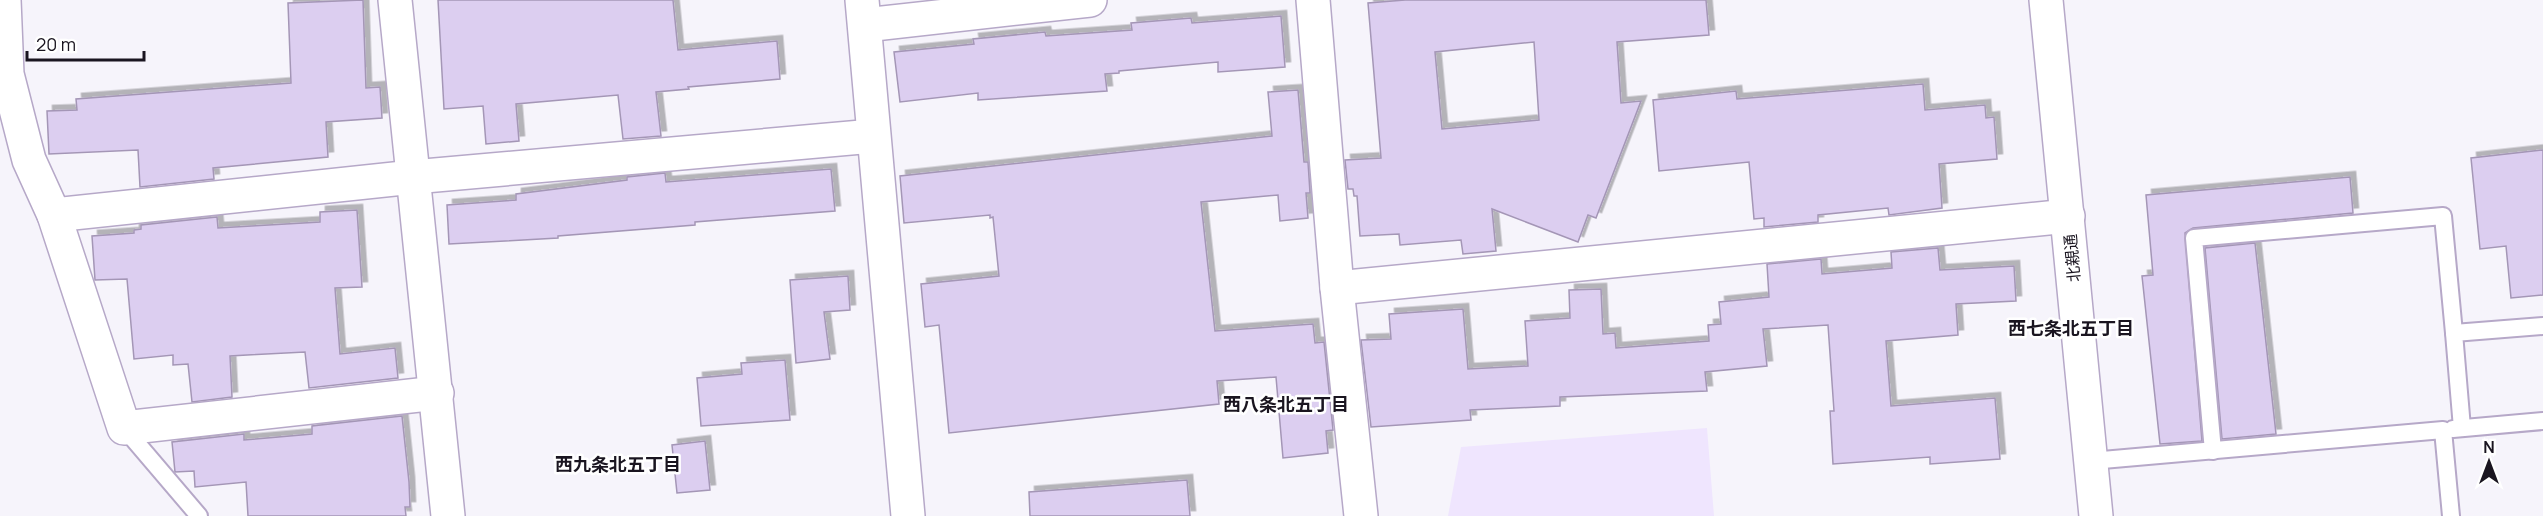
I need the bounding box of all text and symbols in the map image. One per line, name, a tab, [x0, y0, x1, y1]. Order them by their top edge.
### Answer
scale bar	[27, 24, 144, 62]
text: 20 m	[36, 32, 76, 56]
street label: 北親通	[2059, 233, 2085, 283]
district label: 西七条北五丁目	[2008, 316, 2134, 340]
district label: 西八条北五丁目	[1223, 392, 1349, 416]
north arrow	[2459, 432, 2519, 492]
text: N	[2483, 436, 2495, 458]
district label: 西九条北五丁目	[555, 452, 681, 476]

